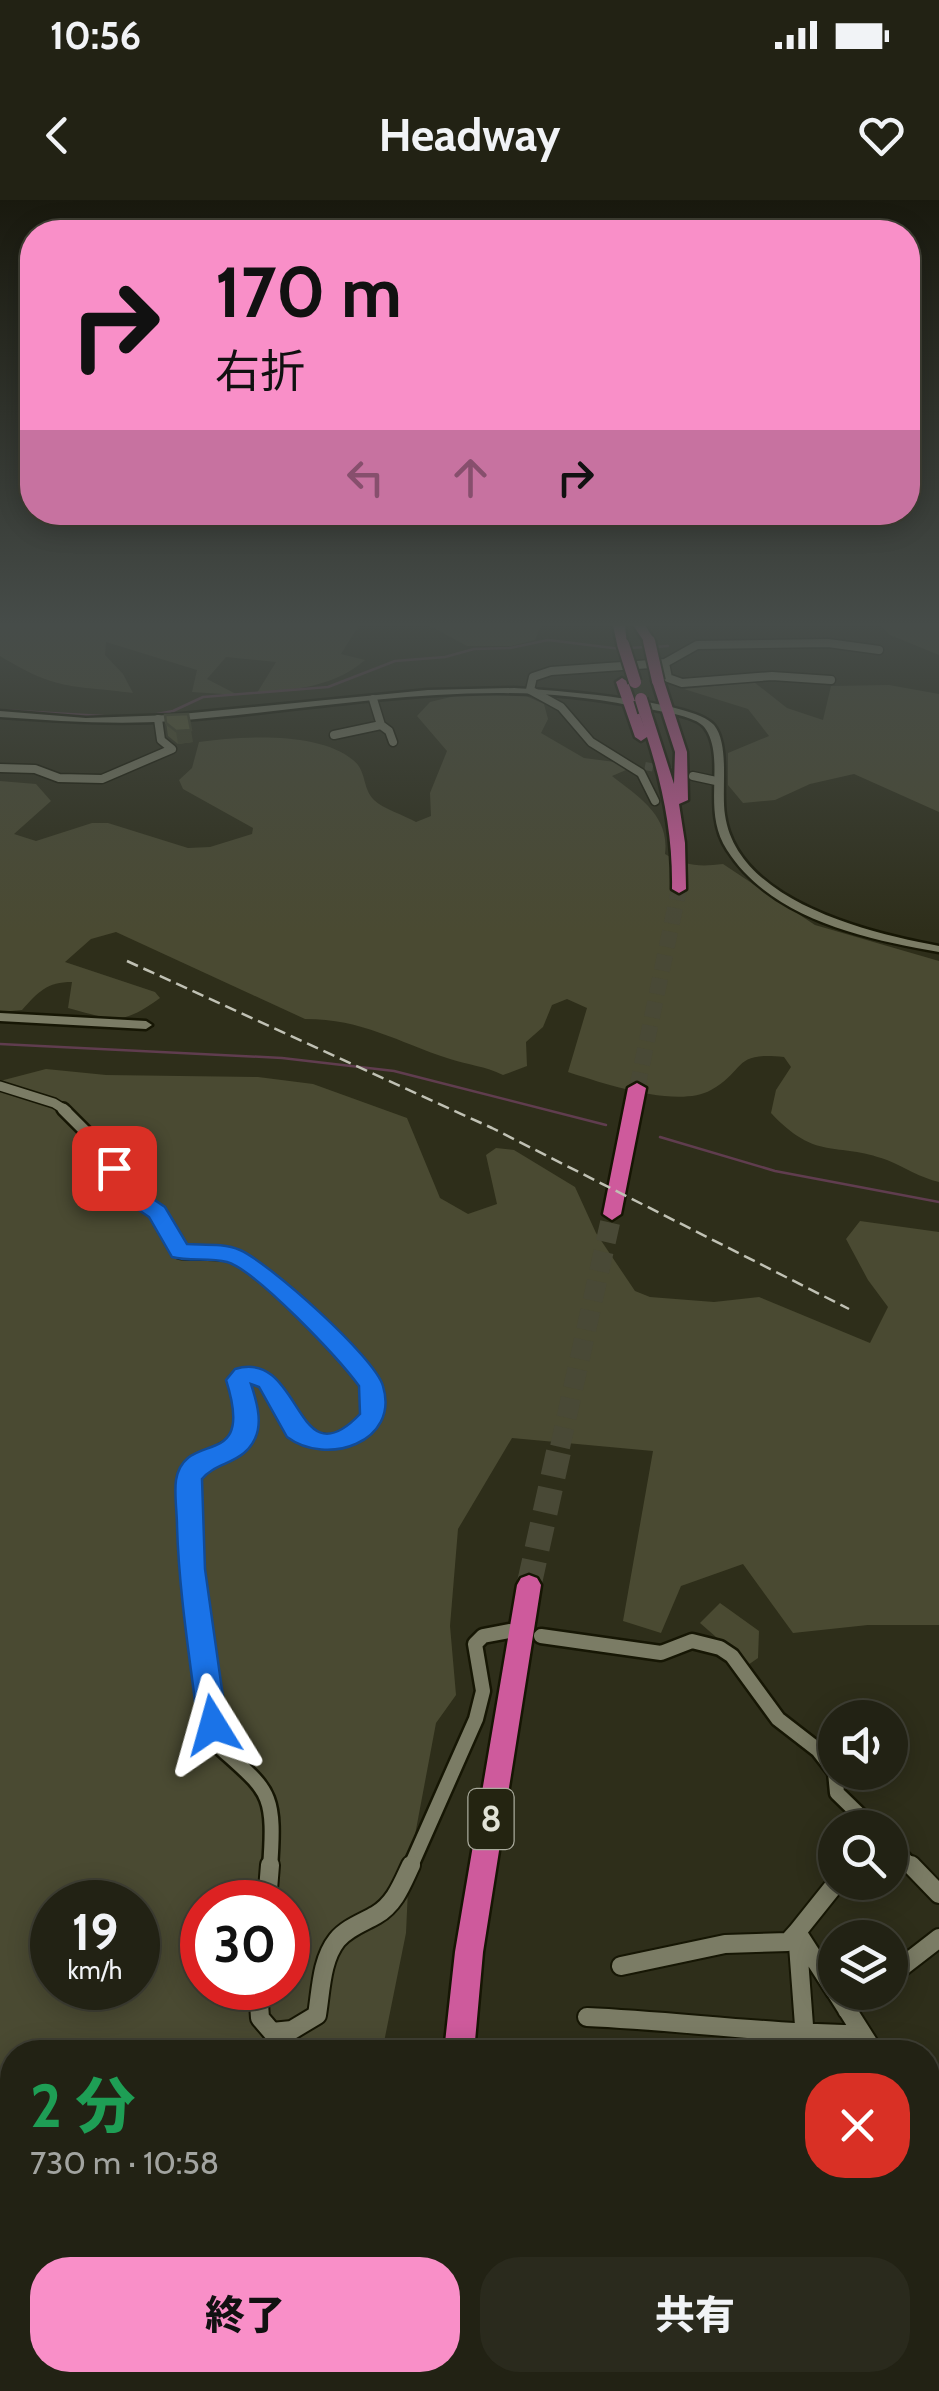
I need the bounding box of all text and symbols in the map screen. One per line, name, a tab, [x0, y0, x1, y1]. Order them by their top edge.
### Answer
text: 10:56	[50, 12, 141, 59]
icon: back	[30, 108, 85, 163]
text: Headway	[379, 108, 560, 162]
icon: heart	[854, 108, 909, 163]
text: 170 m	[215, 249, 402, 335]
icon: right	[50, 260, 180, 390]
text: 右折	[215, 344, 305, 398]
icon: left	[338, 450, 393, 505]
icon: ahead	[443, 450, 498, 505]
icon: right	[548, 450, 603, 505]
pin	[72, 1126, 157, 1211]
icon: arrive	[87, 1141, 142, 1196]
position arrow	[161, 1673, 265, 1777]
map controls	[818, 1700, 908, 2010]
button: sound	[818, 1700, 908, 1790]
road number: 8	[468, 1789, 514, 1849]
button: search	[818, 1810, 908, 1900]
speed limit sign: 30	[180, 1880, 310, 2010]
text: 19	[72, 1902, 118, 1963]
button: layers	[818, 1920, 908, 2010]
text: km/h	[68, 1955, 122, 1985]
text: 2 分	[30, 2069, 135, 2142]
button: close	[805, 2073, 910, 2178]
text: 730 m · 10:58	[30, 2143, 219, 2182]
button: 終了	[30, 2257, 460, 2372]
button: 共有	[480, 2257, 910, 2372]

